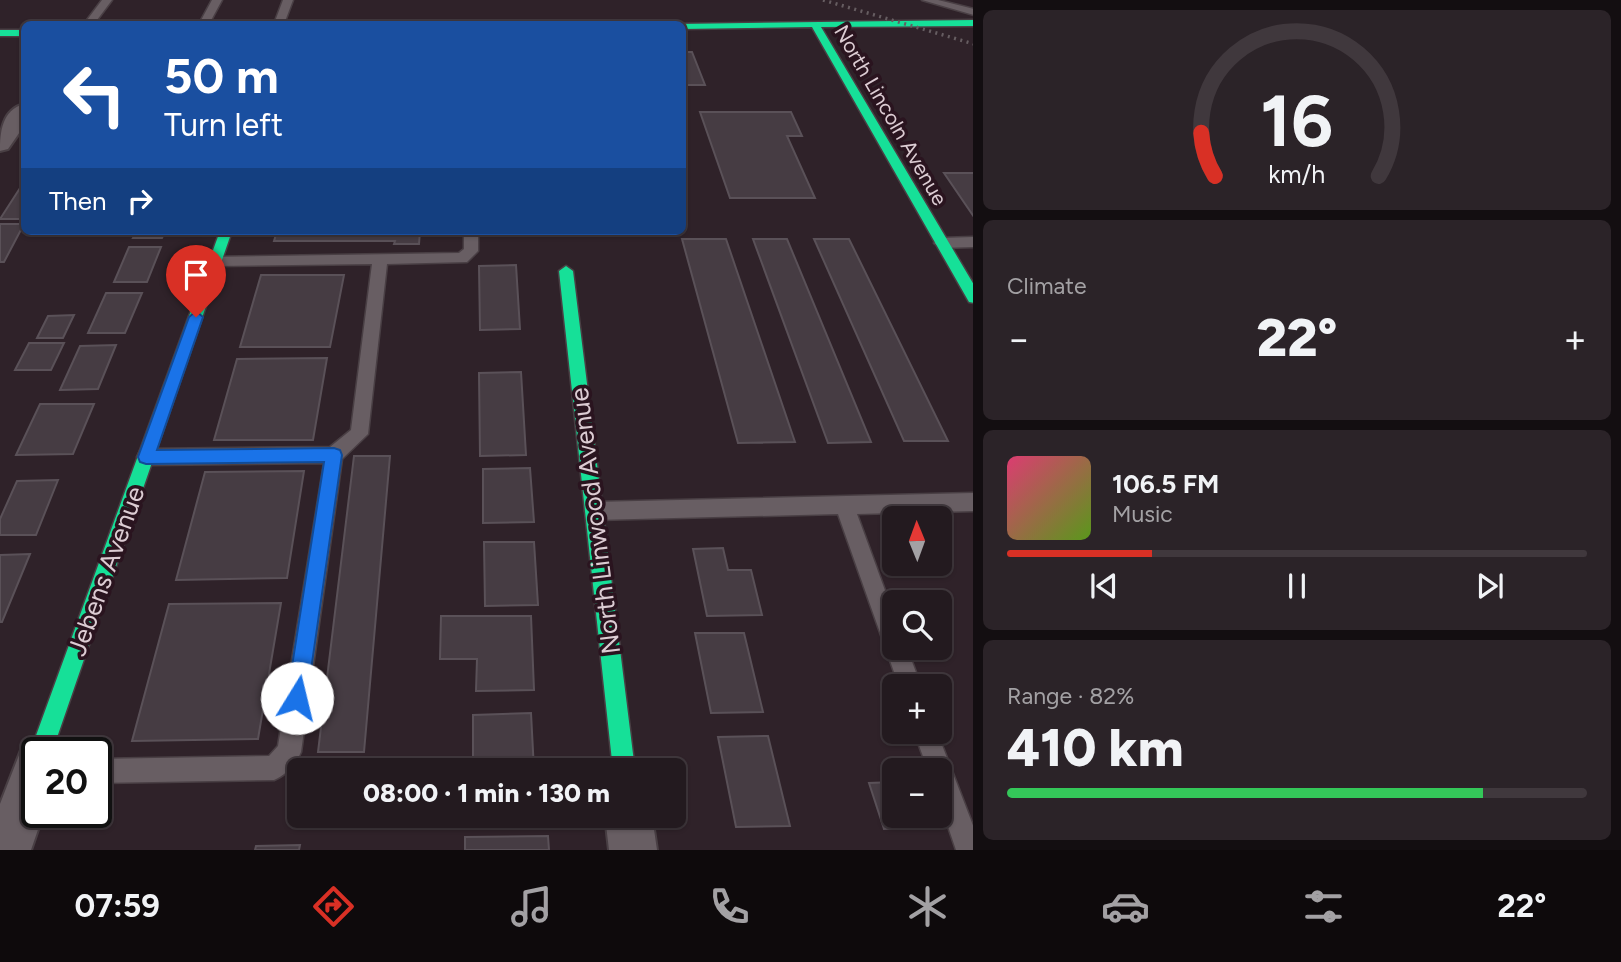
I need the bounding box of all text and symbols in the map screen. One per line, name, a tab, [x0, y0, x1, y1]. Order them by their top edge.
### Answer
street label: North Lincoln Avenue	[829, 20, 953, 210]
text: 50 m	[164, 46, 279, 105]
icon: left	[49, 49, 140, 140]
text: 16	[1261, 77, 1333, 164]
text: Turn left	[164, 106, 283, 144]
text: km/h	[1268, 159, 1326, 189]
icon: right	[121, 182, 159, 220]
text: Then	[49, 185, 107, 217]
pin	[166, 245, 226, 317]
icon: arrive	[177, 256, 215, 294]
text: Climate	[1007, 272, 1086, 300]
text: 22°	[1256, 307, 1338, 369]
text: −	[1007, 316, 1031, 362]
text: +	[1563, 316, 1587, 362]
street label: North Linwood Avenue	[563, 386, 627, 656]
text: 106.5 FM	[1112, 468, 1219, 500]
street label: Jebens Avenue	[61, 482, 151, 660]
text: Music	[1112, 500, 1173, 528]
north arrow	[882, 506, 952, 576]
map controls	[882, 506, 952, 828]
icon: previous	[1085, 567, 1123, 605]
icon: pause	[1278, 567, 1316, 605]
icon: next	[1471, 567, 1509, 605]
button: search	[882, 590, 952, 660]
position arrow	[260, 661, 334, 735]
button: +	[882, 674, 952, 744]
text: Range · 82%	[1007, 682, 1134, 710]
text: 410 km	[1007, 717, 1184, 779]
speed limit sign: 20	[21, 737, 112, 828]
button: −	[882, 758, 952, 828]
text: 08:00 · 1 min · 130 m	[363, 777, 610, 809]
icon: directions	[309, 882, 358, 931]
icon: music	[507, 882, 556, 931]
icon: phone	[705, 882, 754, 931]
icon: climate	[903, 882, 952, 931]
icon: car	[1101, 882, 1150, 931]
icon: filters	[1299, 882, 1348, 931]
text: 07:59	[75, 887, 160, 925]
text: 22°	[1497, 887, 1546, 925]

